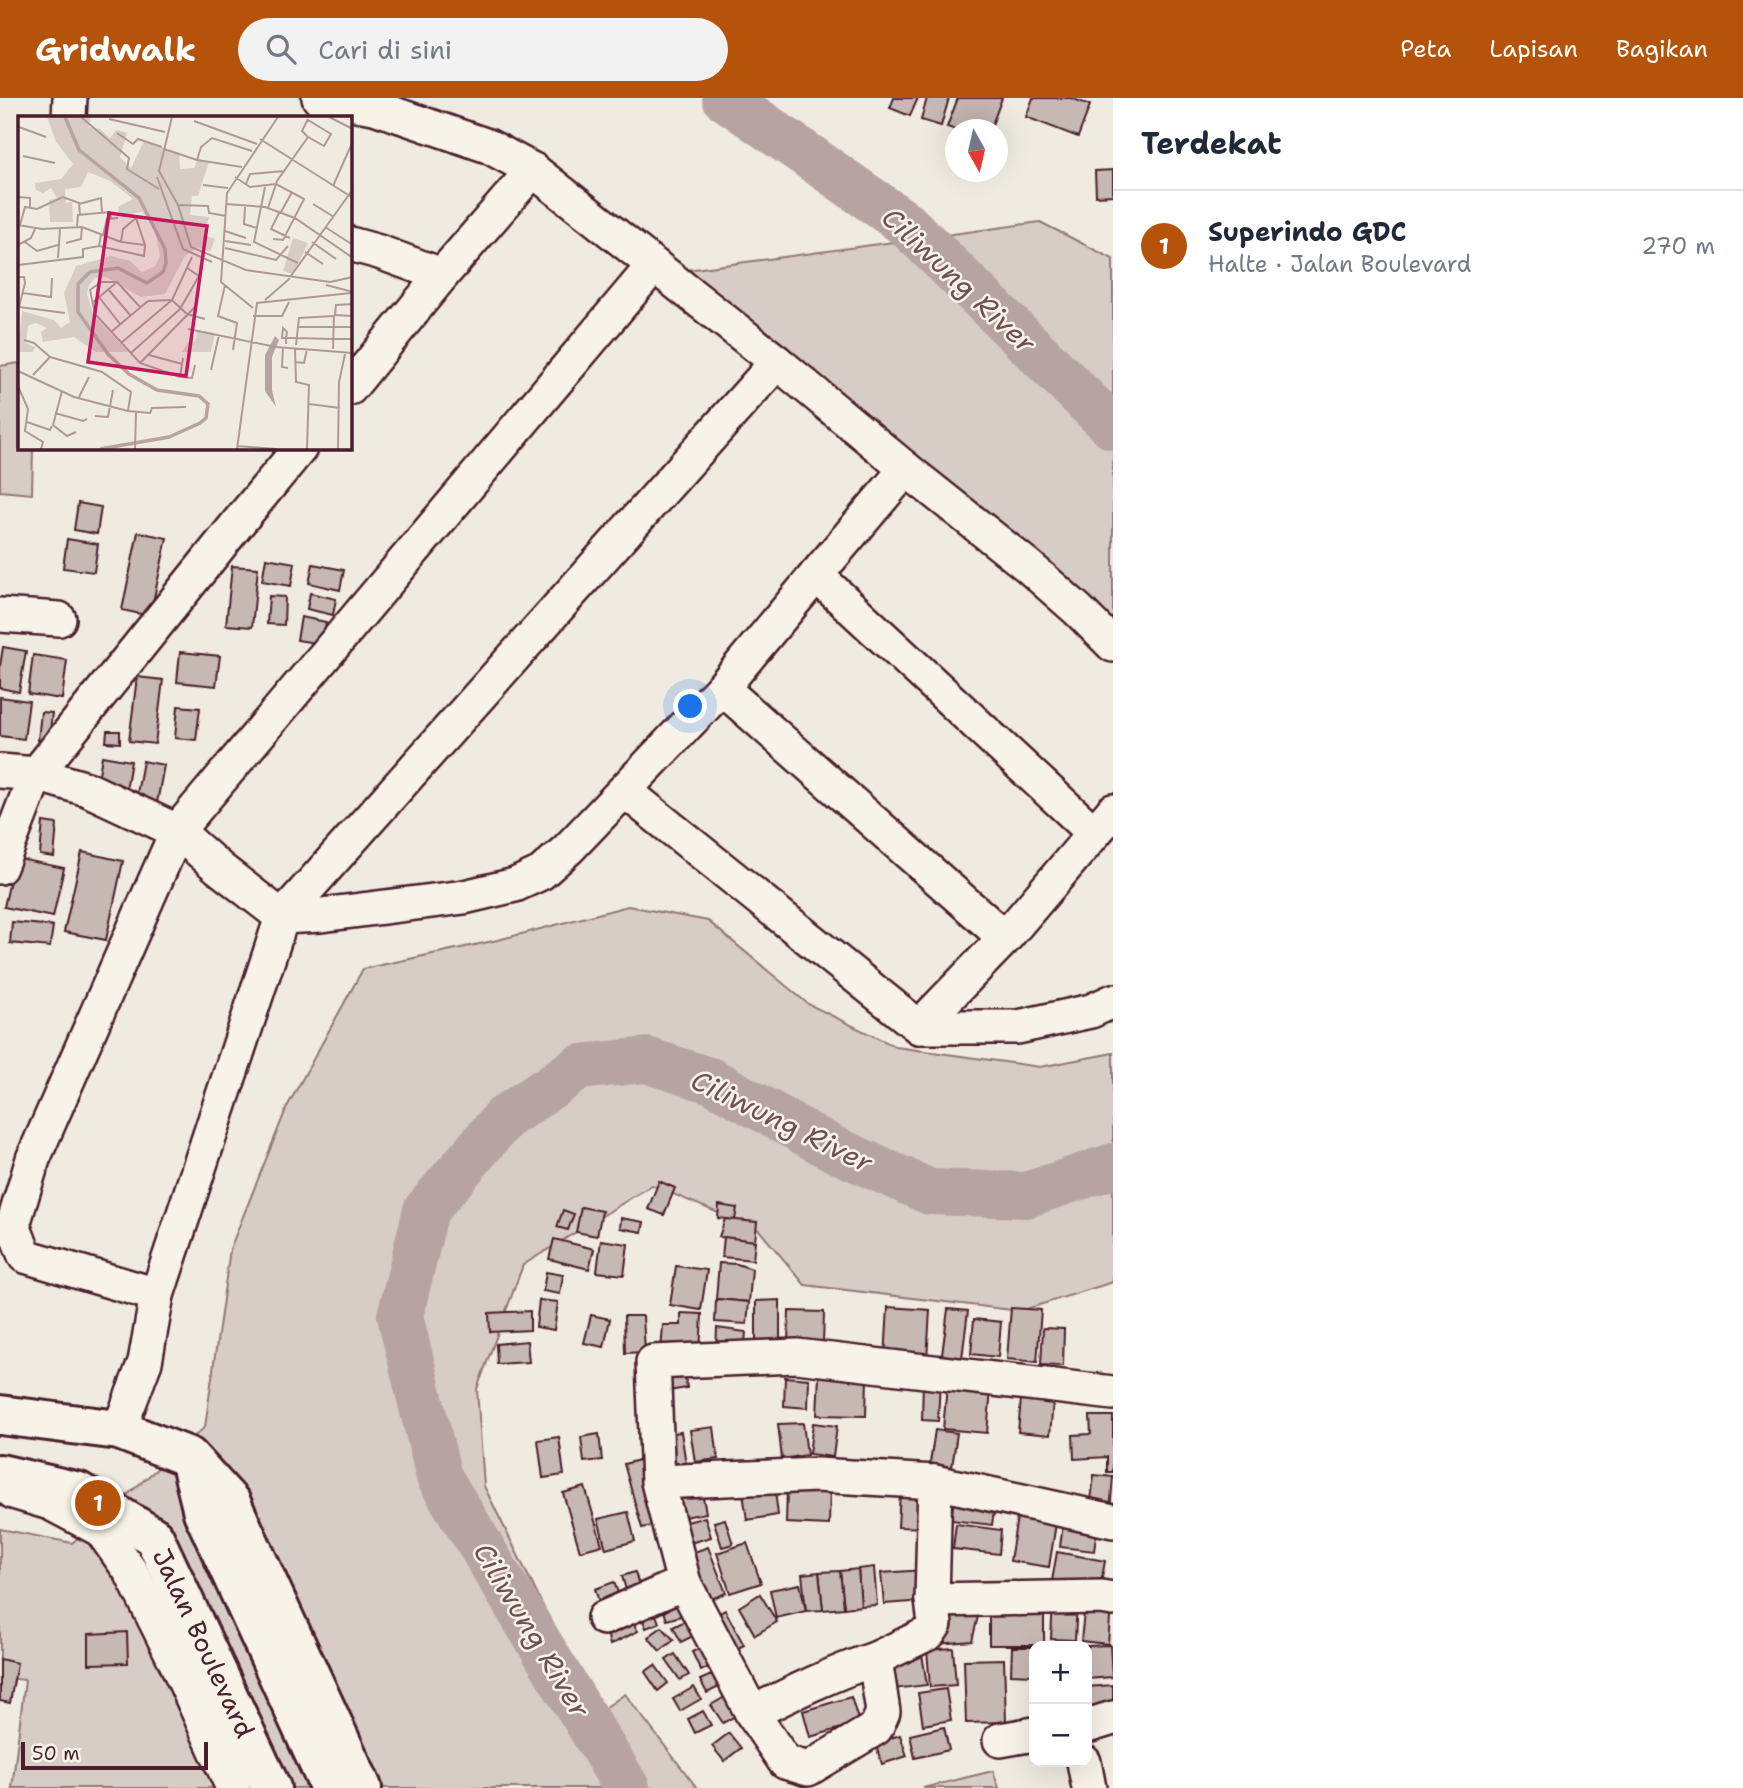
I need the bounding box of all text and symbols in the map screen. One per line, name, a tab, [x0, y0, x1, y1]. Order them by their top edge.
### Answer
search box	[238, 18, 728, 81]
text: Gridwalk	[35, 27, 196, 72]
icon: search	[262, 30, 300, 68]
text: Cari di sini	[318, 32, 452, 67]
text: Peta	[1400, 33, 1451, 65]
text: Lapisan	[1489, 33, 1578, 65]
text: Bagikan	[1616, 33, 1708, 65]
inset map	[18, 116, 352, 450]
north arrow	[945, 119, 1008, 182]
text: Terdekat	[1141, 123, 1281, 164]
water label: Ciliwung River	[874, 199, 1045, 362]
text: Superindo GDC	[1208, 214, 1407, 249]
text: 1	[1159, 231, 1169, 261]
text: 270 m	[1641, 231, 1715, 261]
text: Halte · Jalan Boulevard	[1208, 249, 1471, 279]
your location	[673, 689, 707, 723]
water label: Ciliwung River	[685, 1061, 880, 1182]
pin: 1	[75, 1477, 121, 1529]
water label: Ciliwung River	[465, 1535, 600, 1725]
street label: Jalan Boulevard	[145, 1543, 263, 1743]
map controls	[1029, 1641, 1092, 1767]
button: +	[1029, 1641, 1092, 1704]
button: −	[1029, 1704, 1092, 1767]
scale bar	[21, 1739, 208, 1771]
text: 50 m	[32, 1741, 80, 1766]

